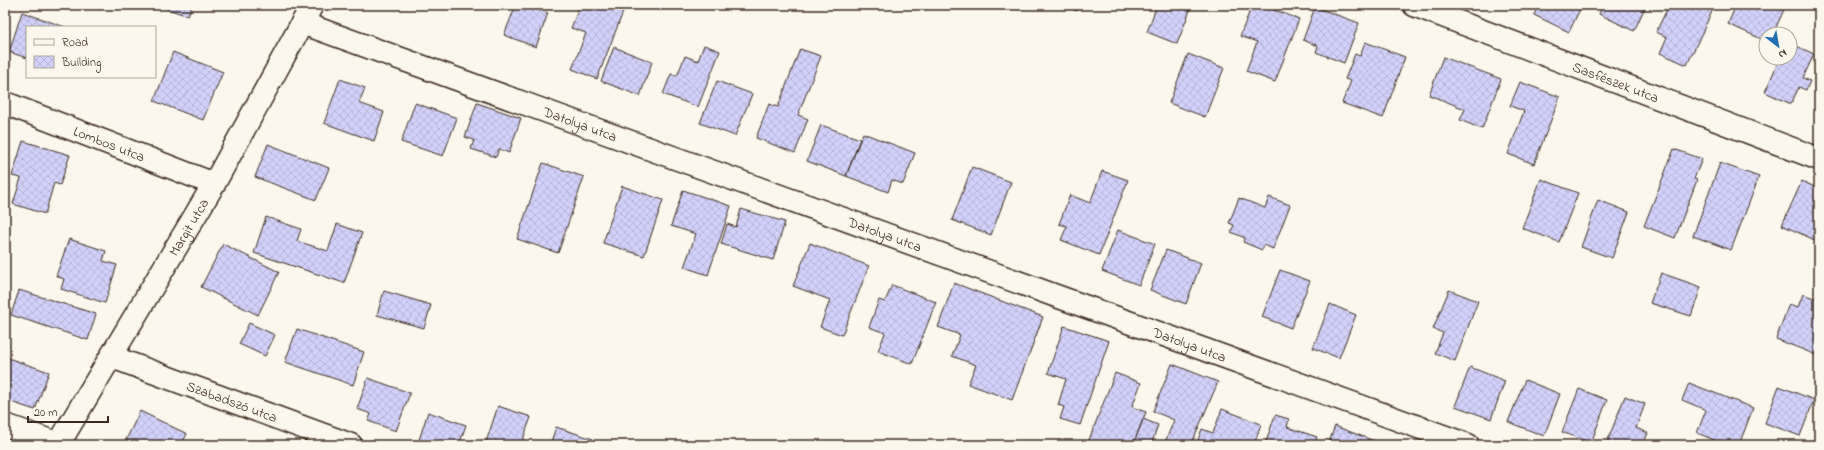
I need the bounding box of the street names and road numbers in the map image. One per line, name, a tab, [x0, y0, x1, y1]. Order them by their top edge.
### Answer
street label: Sasfészek utca	[1569, 57, 1662, 109]
street label: Datolya utca	[539, 102, 620, 148]
street label: Lombos utca	[70, 122, 148, 168]
street label: Margit utca	[164, 195, 215, 261]
street label: Datolya utca	[844, 212, 924, 258]
street label: Datolya utca	[1148, 322, 1229, 369]
street label: Szabadszó utca	[183, 376, 280, 429]

